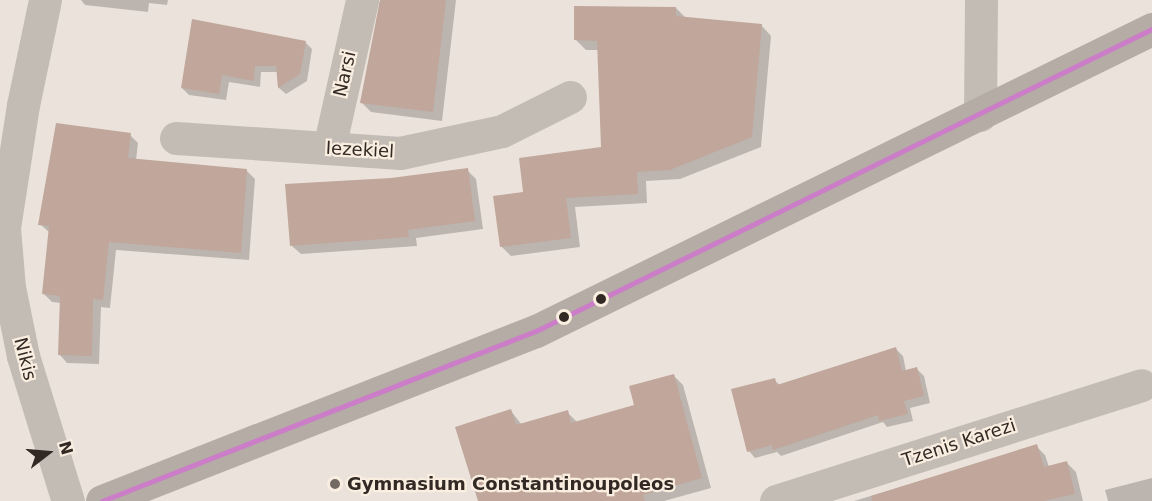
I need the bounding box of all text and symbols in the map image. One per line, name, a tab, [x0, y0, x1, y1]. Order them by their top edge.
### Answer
street label: Narsi	[329, 49, 361, 99]
street label: Iezekiel	[325, 137, 395, 163]
unlabelled marker	[595, 293, 607, 305]
unlabelled marker	[558, 311, 570, 323]
street label: Nikis	[9, 335, 41, 383]
street label: Tzenis Karezi	[900, 414, 1018, 472]
north arrow	[18, 423, 78, 483]
text: N	[55, 439, 77, 457]
place label: Gymnasium Constantinoupoleos	[347, 473, 674, 495]
marker: Gymnasium Constantinoupoleos	[328, 477, 342, 491]

